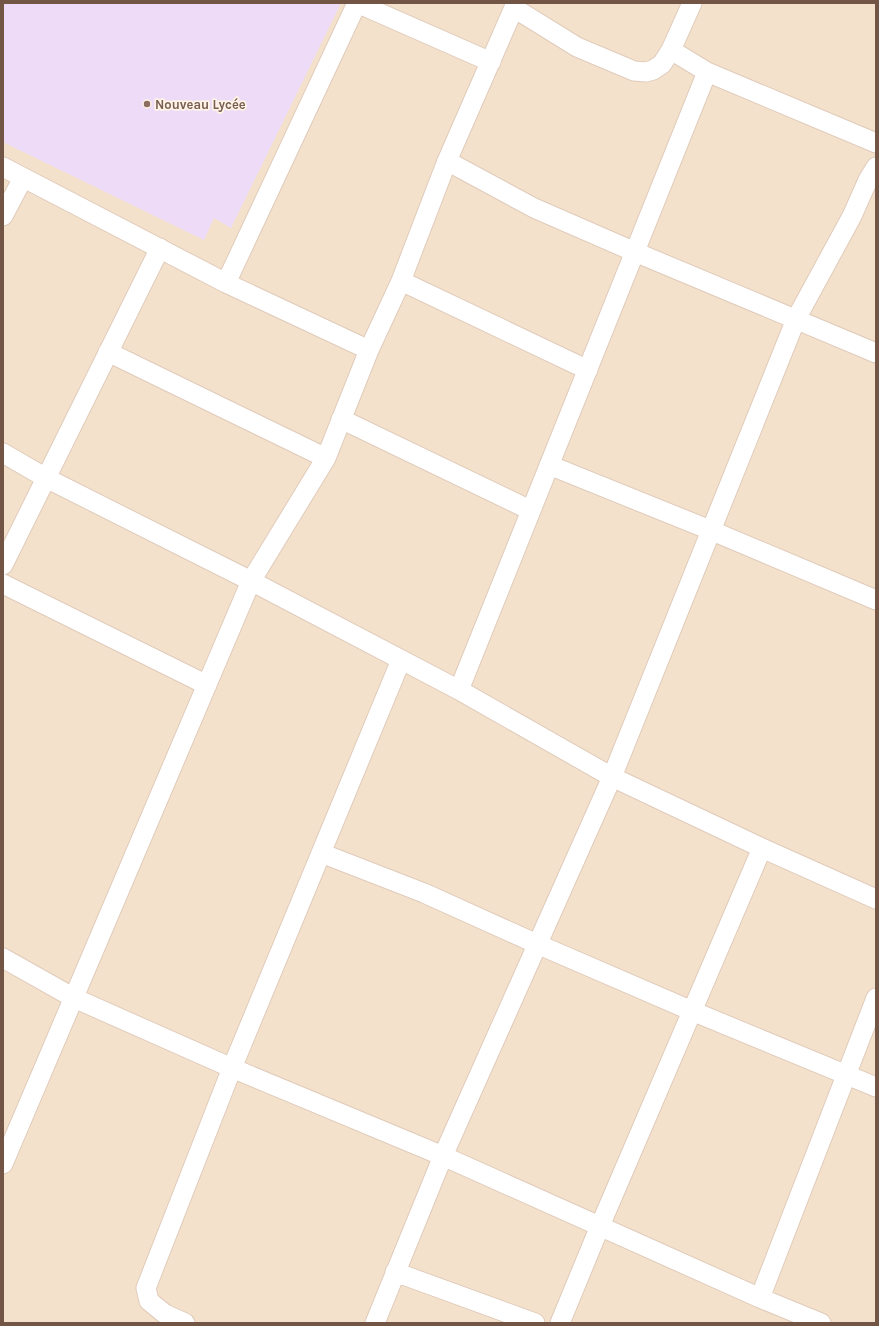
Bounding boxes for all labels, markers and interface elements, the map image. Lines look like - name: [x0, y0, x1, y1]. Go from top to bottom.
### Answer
- place label: Nouveau Lycée: [155, 97, 246, 112]
- marker: Nouveau Lycée: [142, 99, 152, 109]

